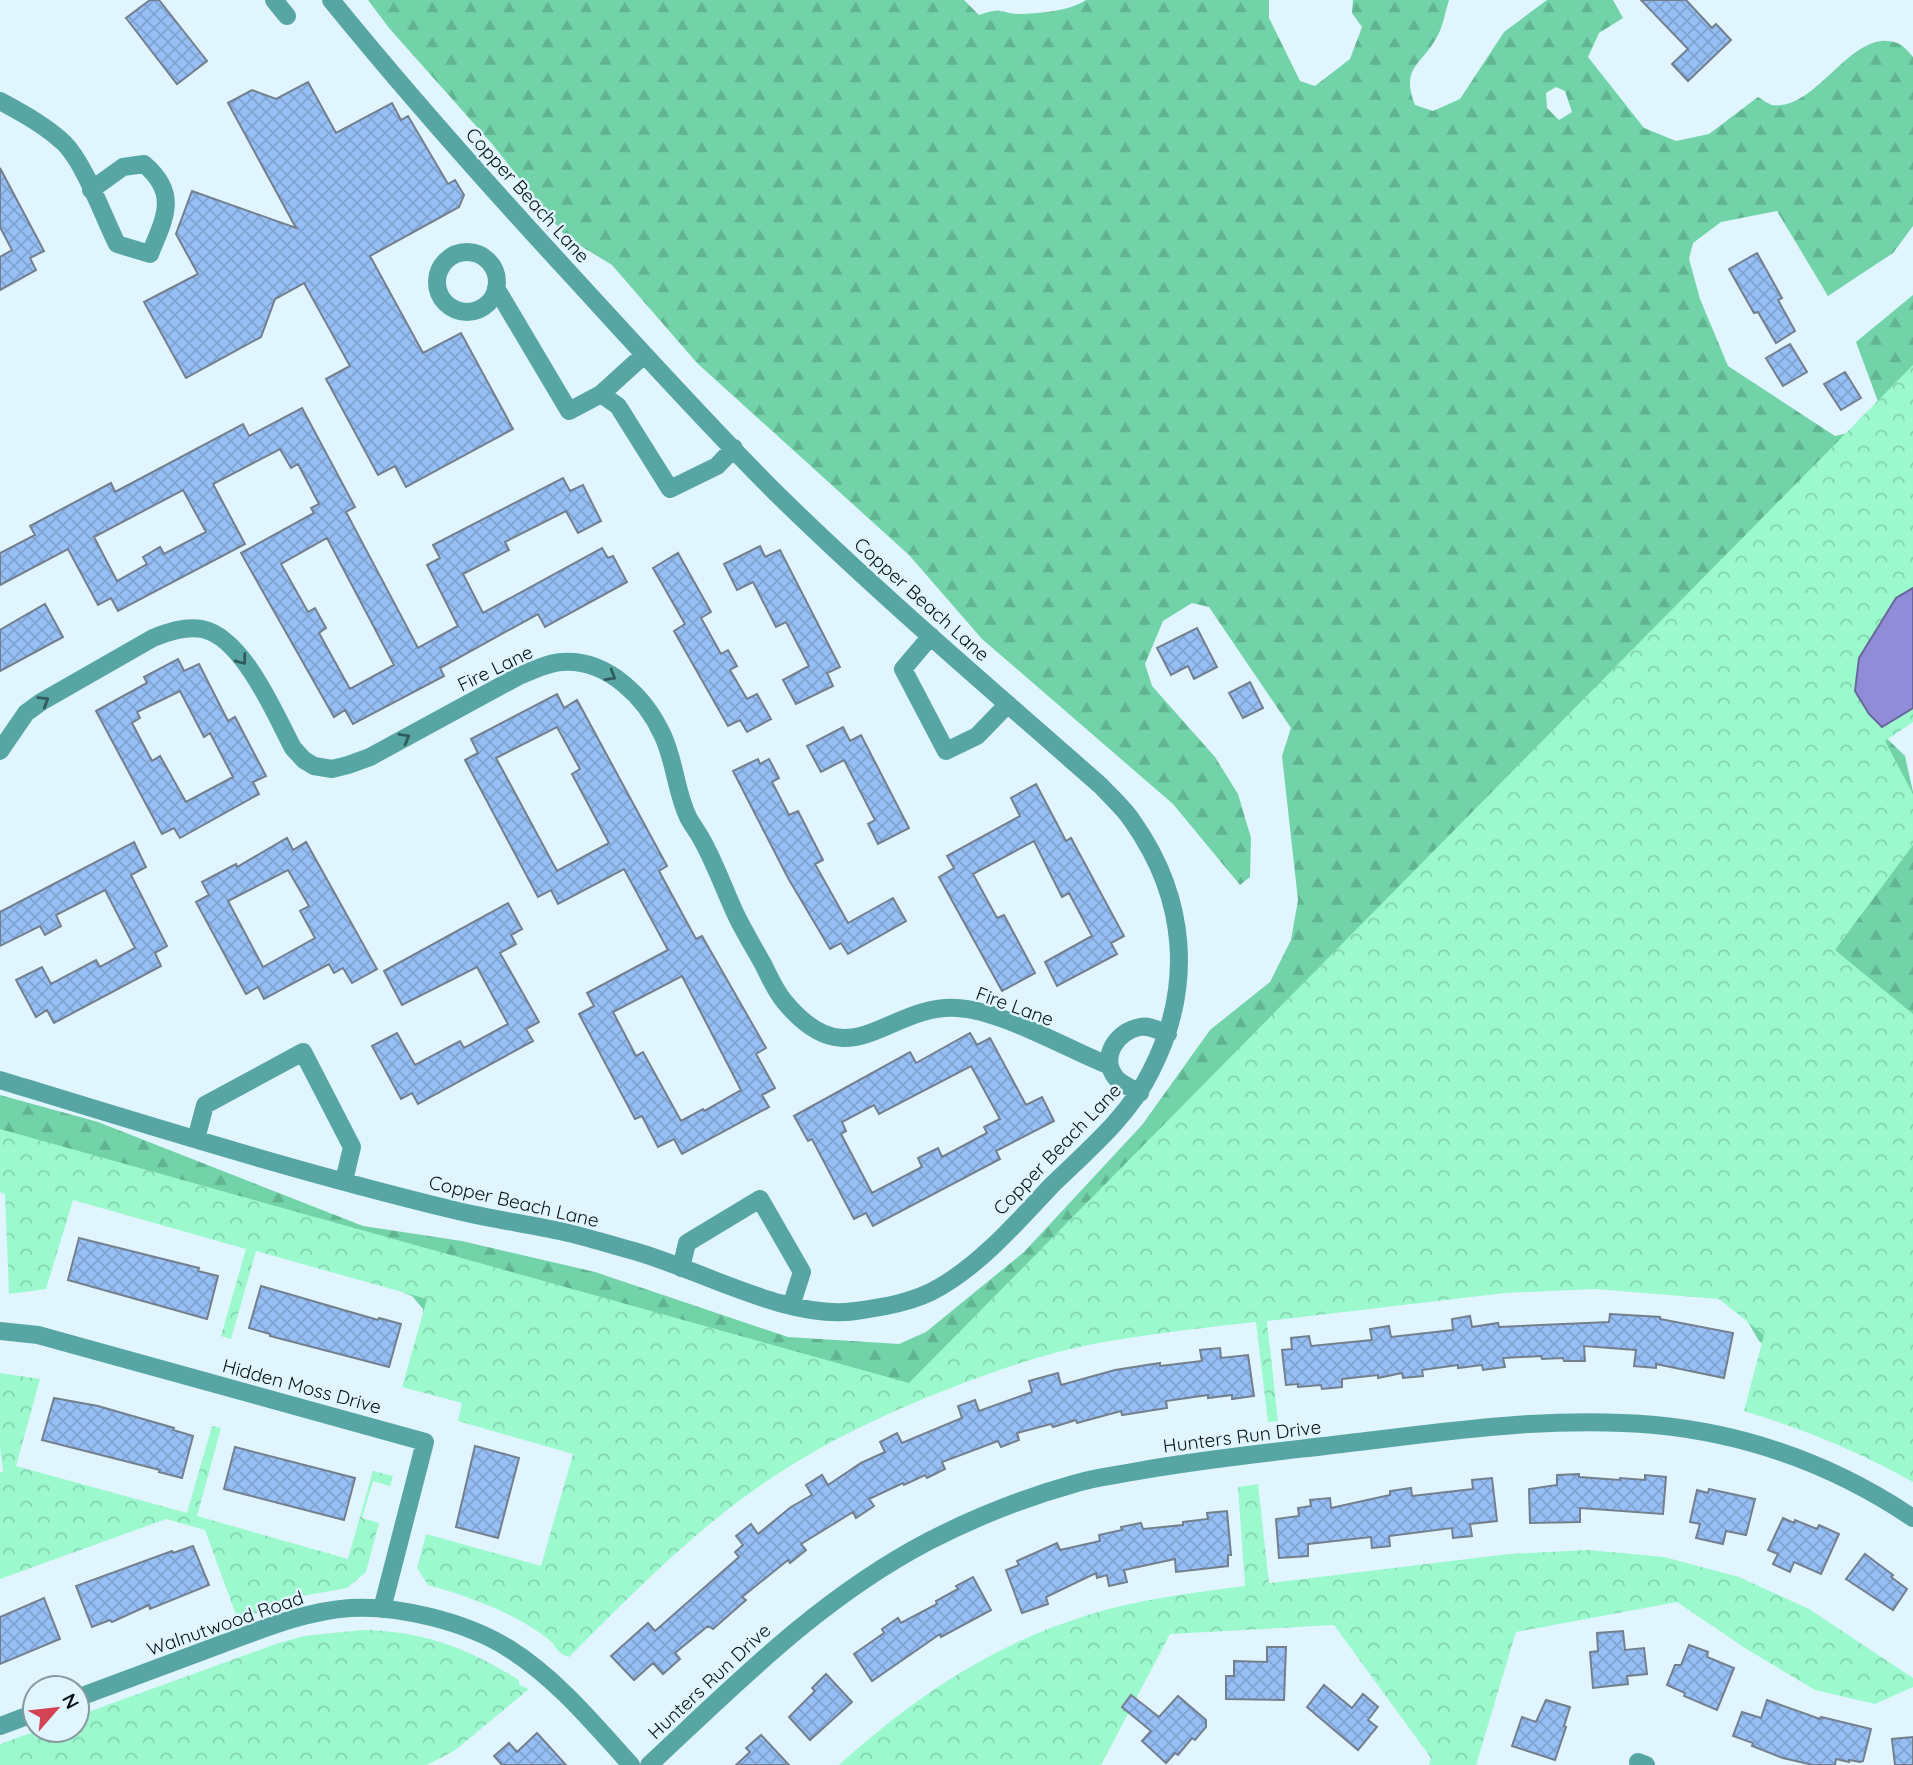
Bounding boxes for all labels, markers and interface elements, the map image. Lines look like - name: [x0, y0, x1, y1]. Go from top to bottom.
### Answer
- street label: Copper Beach Lane: [461, 122, 595, 268]
- street label: Copper Beach Lane: [849, 532, 995, 666]
- street label: Fire Lane: [453, 639, 537, 697]
- one-way arrow: [234, 652, 246, 664]
- one-way arrow: [604, 668, 617, 681]
- one-way arrow: [36, 696, 49, 709]
- one-way arrow: [397, 733, 410, 746]
- street label: Fire Lane: [973, 981, 1057, 1031]
- street label: Copper Beach Lane: [988, 1078, 1126, 1220]
- street label: Copper Beach Lane: [427, 1170, 601, 1232]
- street label: Hidden Moss Drive: [220, 1353, 384, 1419]
- street label: Hunters Run Drive: [1162, 1414, 1322, 1458]
- street label: Walnutwood Road: [143, 1585, 307, 1661]
- street label: Hunters Run Drive: [643, 1618, 775, 1744]
- north arrow: [21, 1674, 91, 1744]
- text: N: [57, 1689, 85, 1713]

